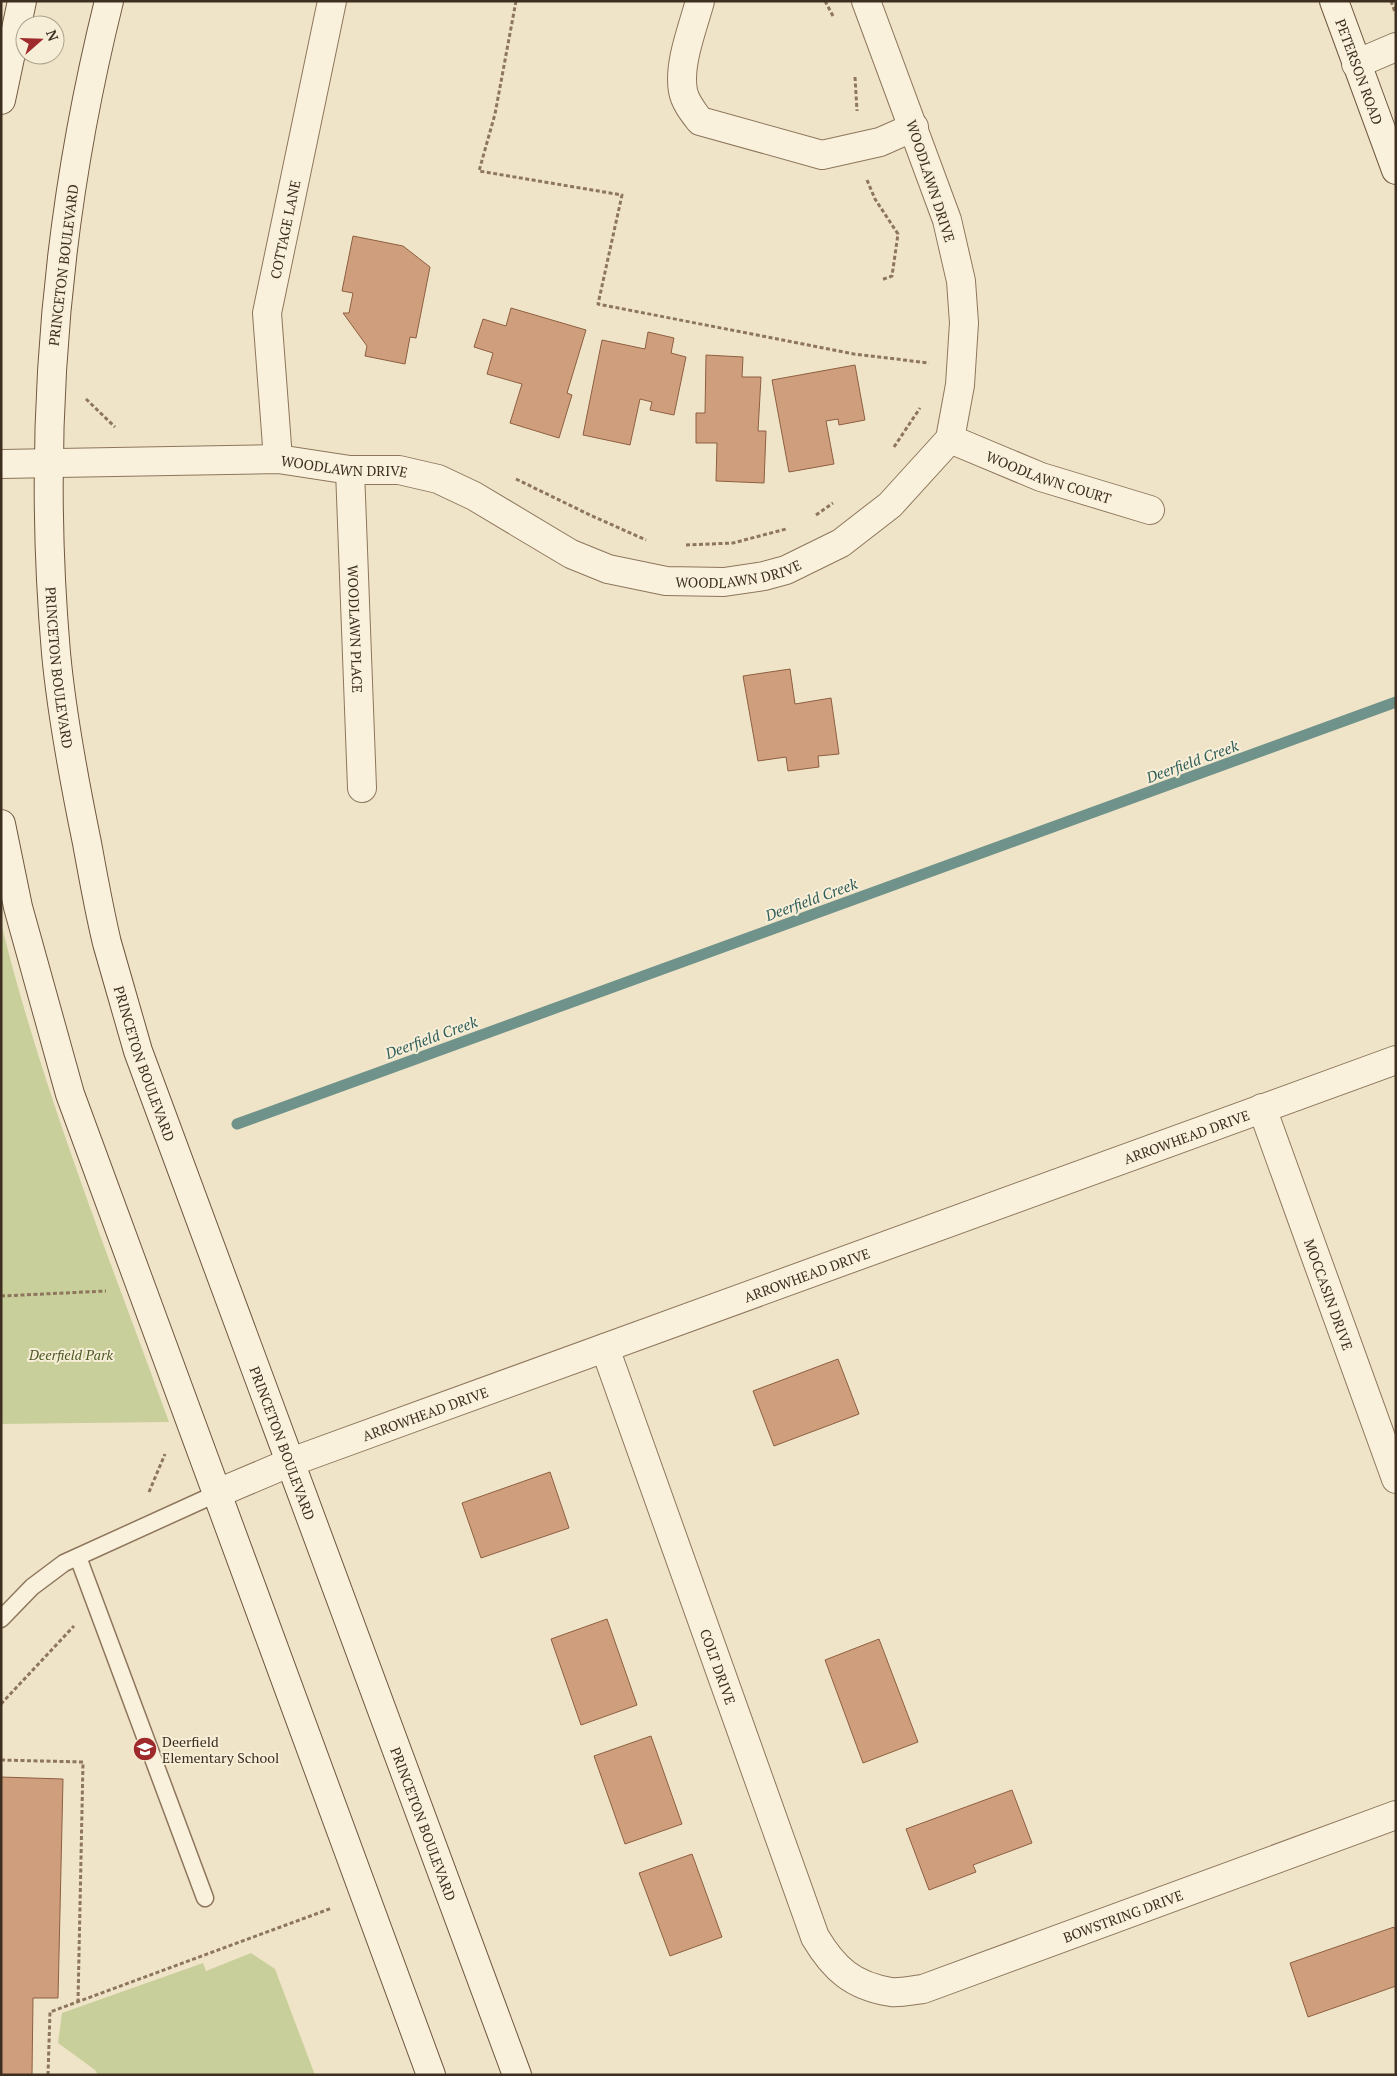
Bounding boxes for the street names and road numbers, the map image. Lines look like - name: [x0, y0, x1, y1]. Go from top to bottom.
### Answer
- street label: PETERSON ROAD: [1332, 16, 1388, 127]
- street label: WOODLAWN DRIVE: [902, 117, 960, 245]
- street label: COTTAGE LANE: [265, 178, 304, 280]
- street label: PRINCETON BOULEVARD: [44, 183, 82, 347]
- street label: WOODLAWN COURT: [984, 446, 1114, 507]
- street label: WOODLAWN DRIVE: [280, 450, 410, 481]
- street label: WOODLAWN DRIVE: [675, 555, 804, 592]
- street label: WOODLAWN PLACE: [344, 565, 368, 693]
- street label: PRINCETON BOULEVARD: [42, 586, 78, 750]
- street label: PRINCETON BOULEVARD: [110, 983, 180, 1144]
- street label: ARROWHEAD DRIVE: [1121, 1105, 1252, 1168]
- street label: MOCCASIN DRIVE: [1300, 1236, 1358, 1353]
- street label: ARROWHEAD DRIVE: [741, 1243, 872, 1306]
- street label: PRINCETON BOULEVARD: [246, 1363, 320, 1523]
- street label: ARROWHEAD DRIVE: [359, 1382, 491, 1445]
- street label: COLT DRIVE: [696, 1626, 741, 1707]
- street label: PRINCETON BOULEVARD: [387, 1744, 461, 1903]
- street label: BOWSTRING DRIVE: [1060, 1885, 1185, 1946]

